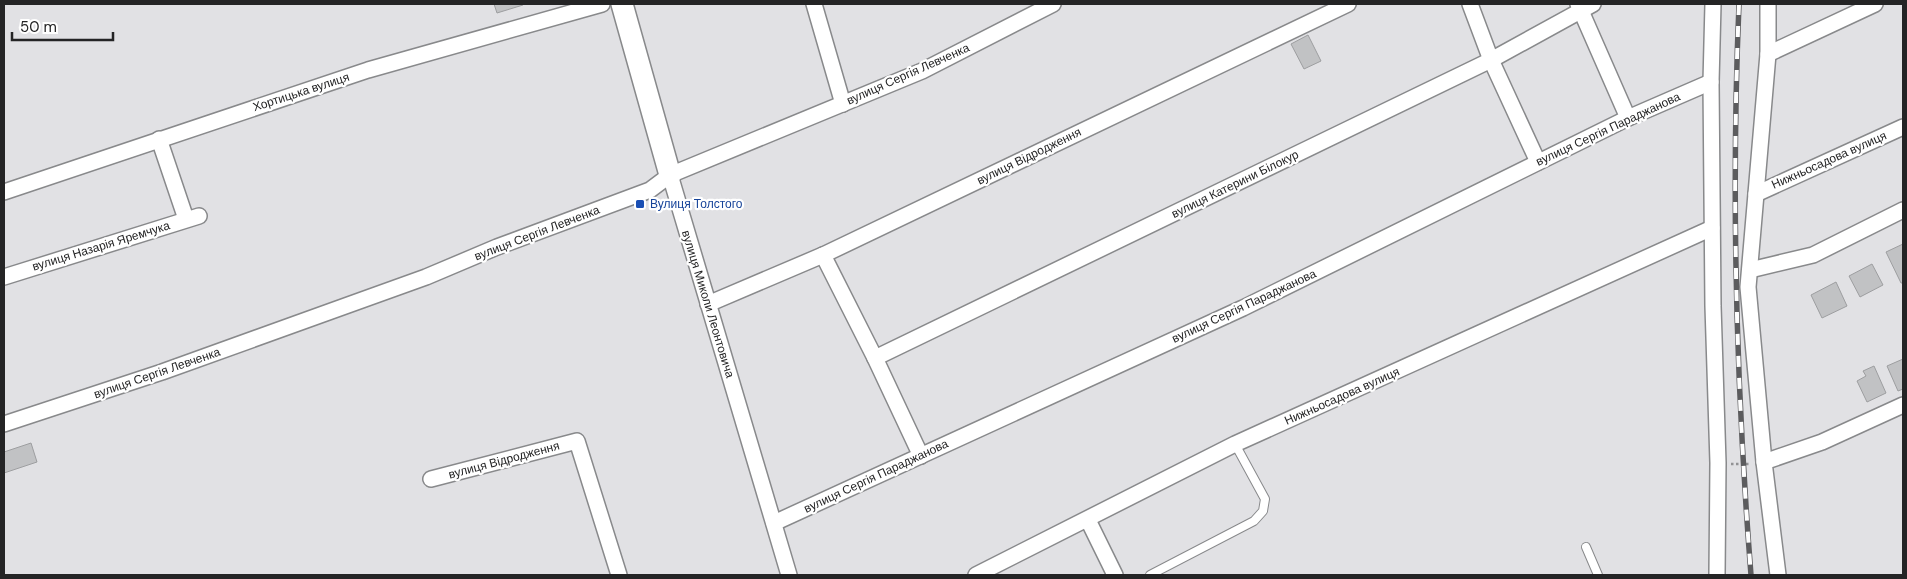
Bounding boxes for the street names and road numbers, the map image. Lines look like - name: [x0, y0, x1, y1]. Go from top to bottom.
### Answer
- street label: вулиця Сергія Левченка: [844, 40, 972, 108]
- street label: Хортицька вулиця: [251, 69, 351, 115]
- street label: вулиця Сергія Параджанова: [1533, 88, 1683, 170]
- street label: вулиця Відродження: [974, 124, 1084, 188]
- street label: Нижньосадова вулиця: [1769, 127, 1889, 193]
- street label: вулиця Катерини Білокур: [1169, 146, 1302, 222]
- street label: вулиця Сергія Левченка: [472, 202, 602, 264]
- street label: вулиця Назарія Яремчука: [30, 217, 172, 275]
- street label: вулиця Миколи Леонтовича: [678, 228, 738, 380]
- street label: вулиця Сергія Параджанова: [1169, 265, 1319, 347]
- street label: вулиця Сергія Левченка: [92, 344, 223, 402]
- street label: Нижньосадова вулиця: [1282, 363, 1402, 429]
- street label: вулиця Сергія Параджанова: [801, 435, 951, 517]
- street label: вулиця Відродження: [447, 437, 561, 483]

